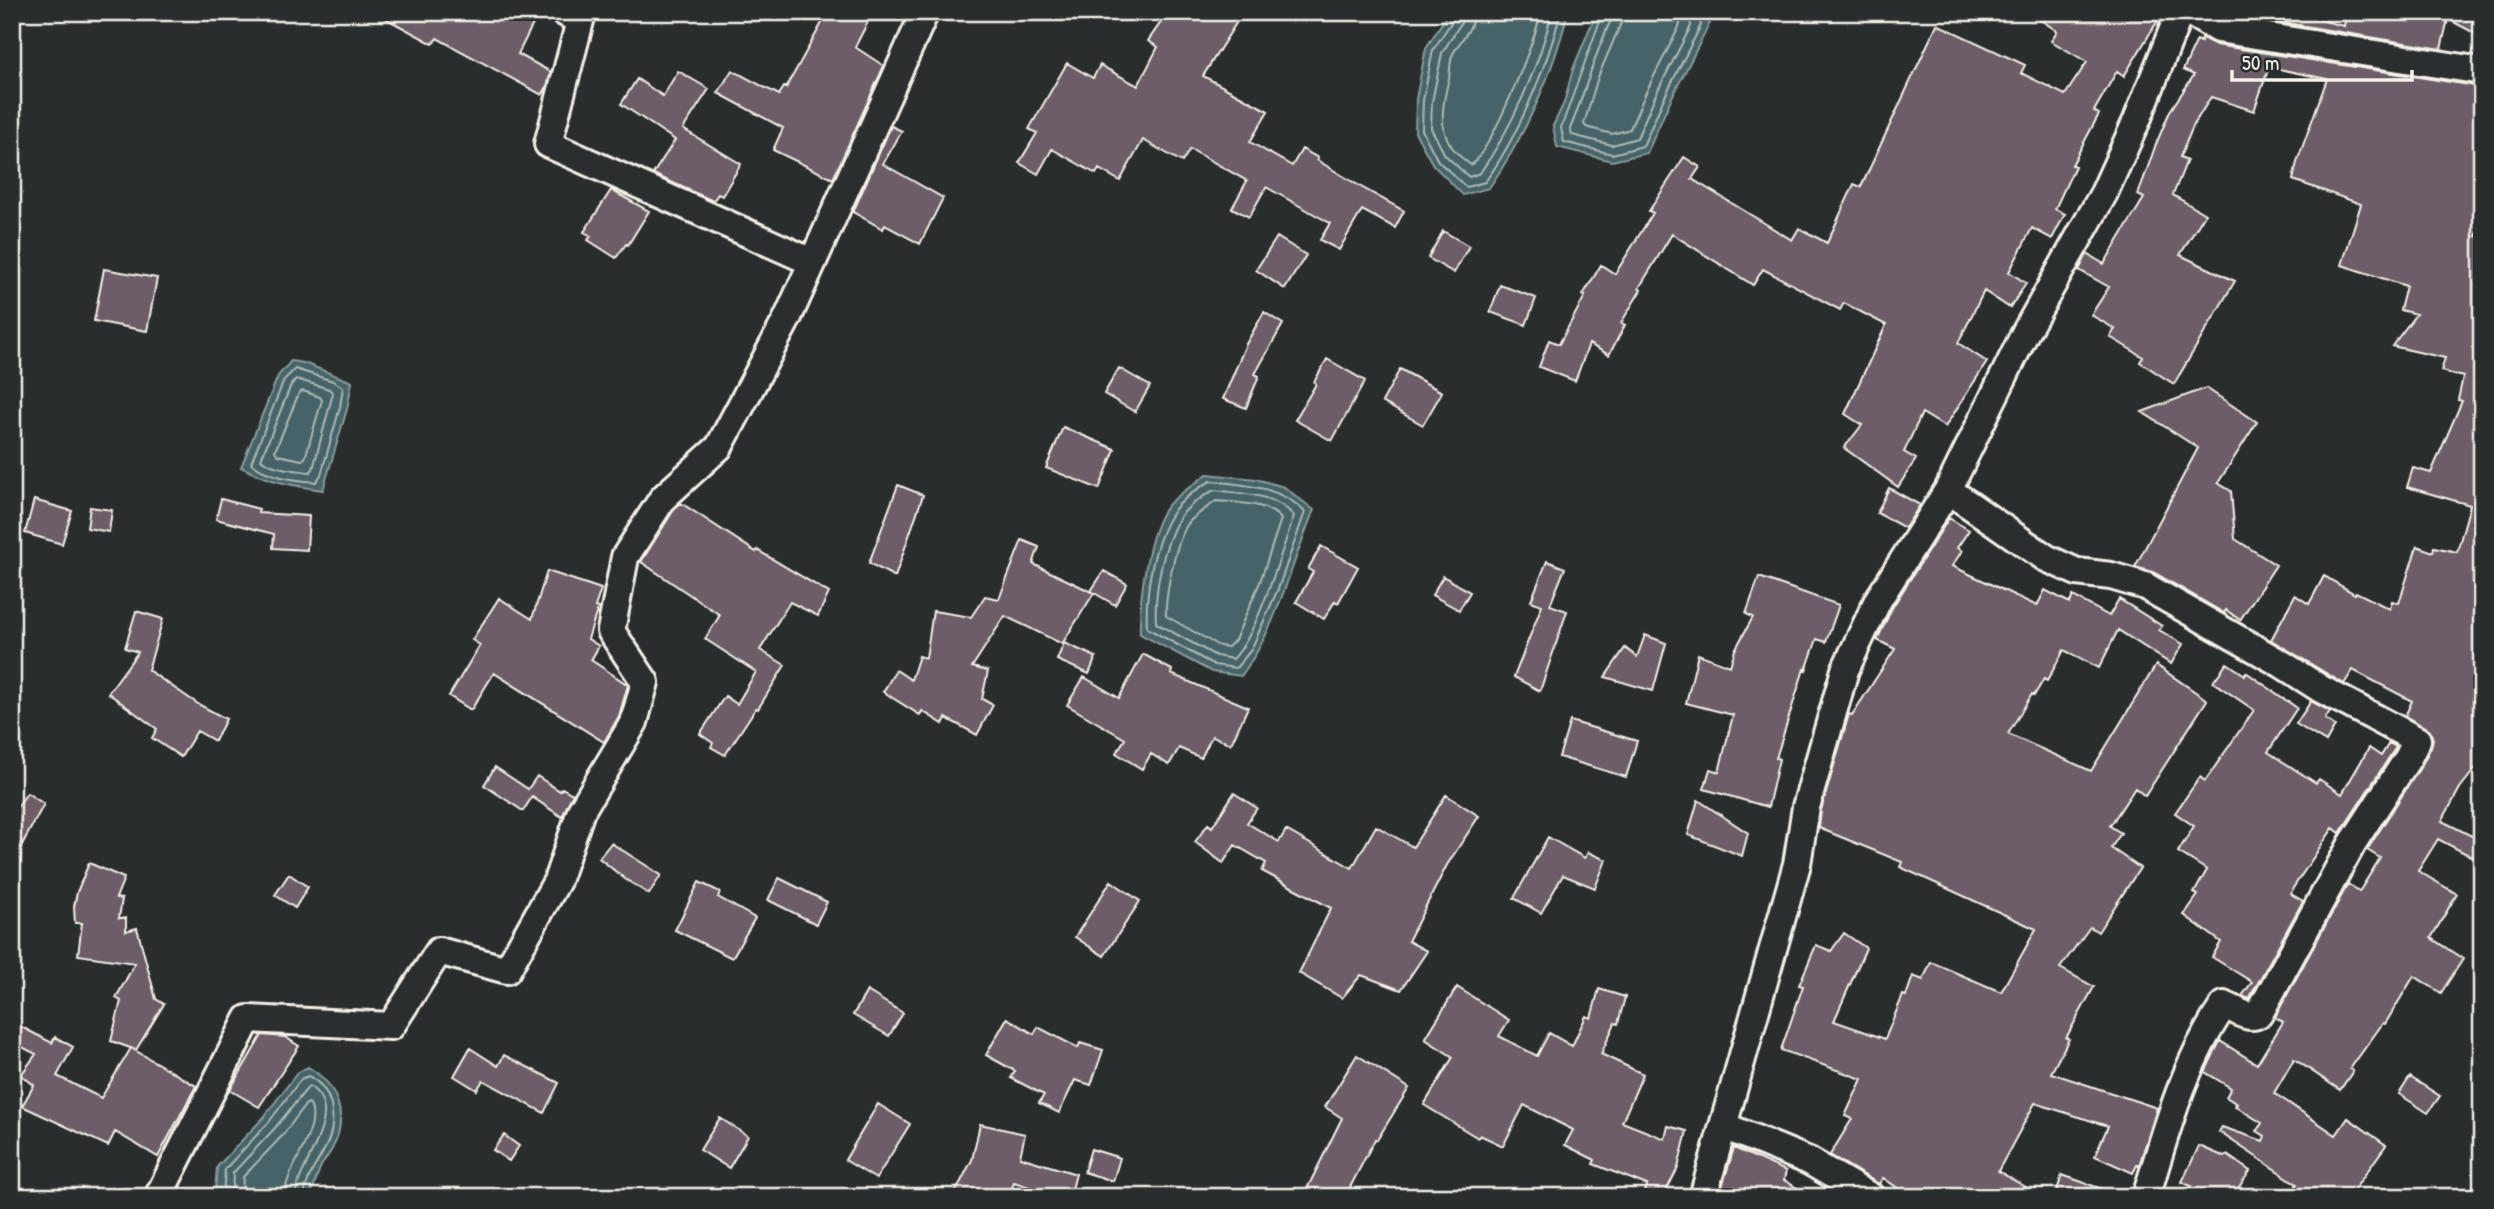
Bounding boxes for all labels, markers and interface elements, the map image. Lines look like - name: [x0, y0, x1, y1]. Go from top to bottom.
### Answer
- scale bar: [2232, 38, 2412, 82]
- text: 50 m: [2242, 48, 2279, 77]

